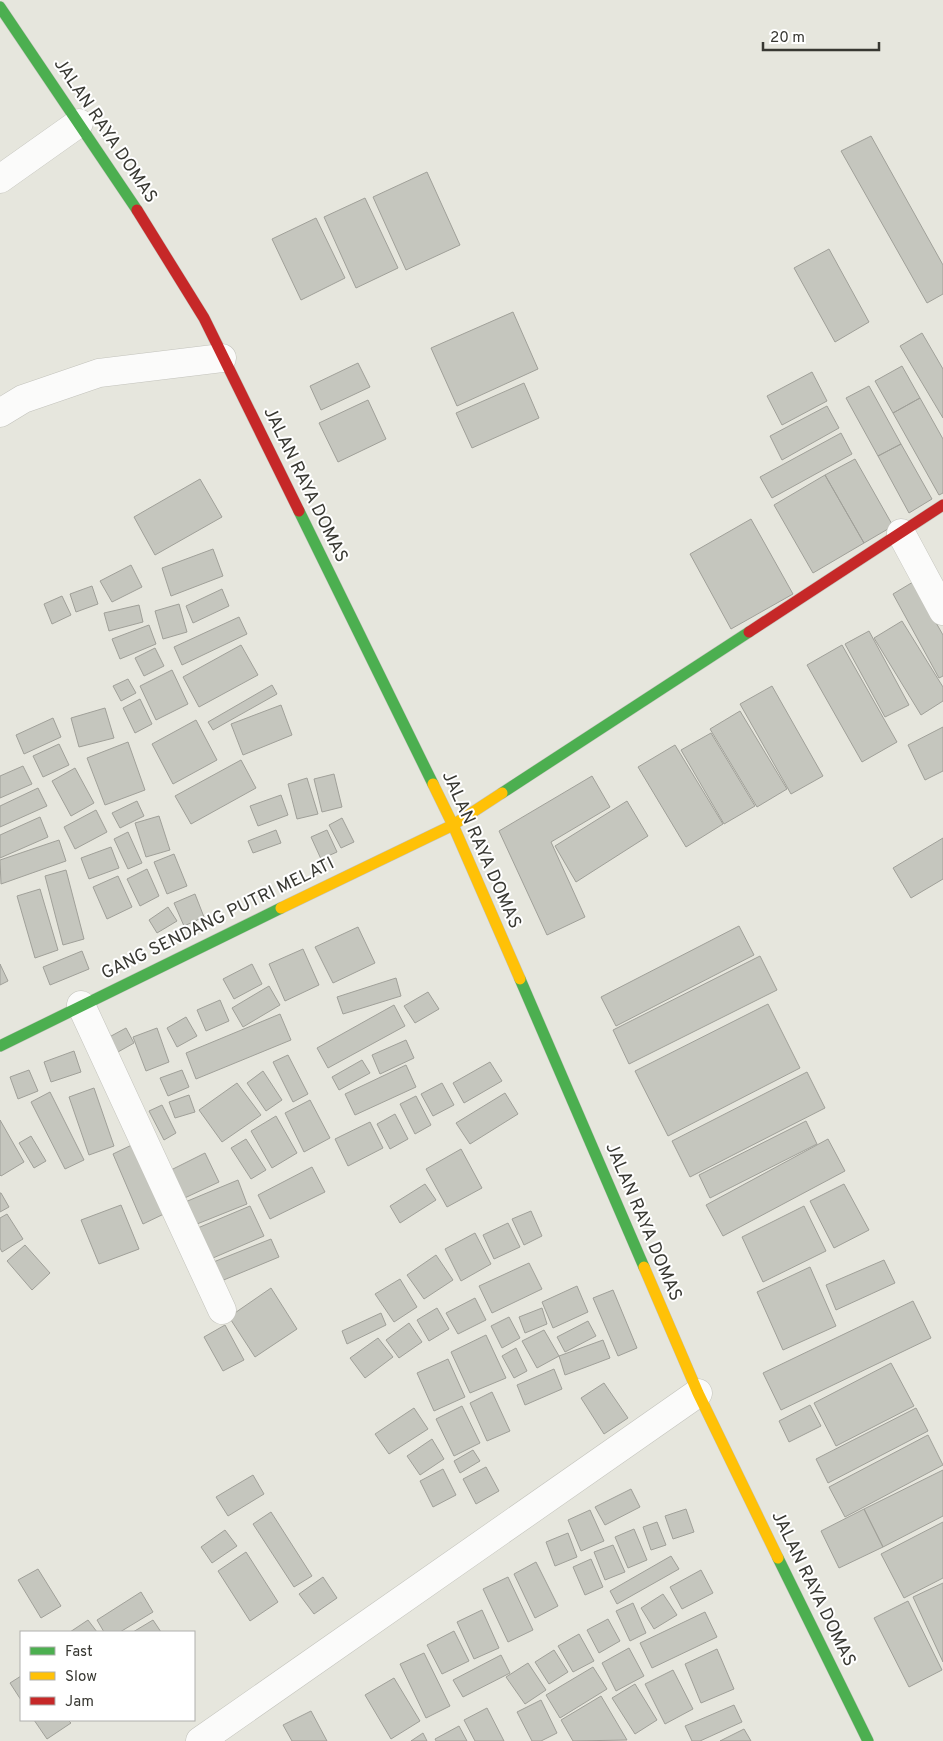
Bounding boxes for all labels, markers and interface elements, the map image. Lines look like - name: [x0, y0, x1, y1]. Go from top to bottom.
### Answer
- scale bar: [763, 20, 879, 52]
- text: 20 m: [770, 29, 805, 48]
- street label: JALAN RAYA DOMAS: [48, 54, 162, 208]
- street label: JALAN RAYA DOMAS: [257, 404, 353, 566]
- street label: JALAN RAYA DOMAS: [436, 768, 526, 932]
- street label: GANG SENDANG PUTRI MELATI: [98, 852, 338, 986]
- street label: JALAN RAYA DOMAS: [599, 1139, 687, 1305]
- street label: JALAN RAYA DOMAS: [765, 1508, 861, 1670]
- legend: [20, 1631, 195, 1721]
- text: Fast: [65, 1643, 93, 1662]
- text: Slow: [65, 1668, 97, 1687]
- text: Jam: [65, 1693, 94, 1712]

